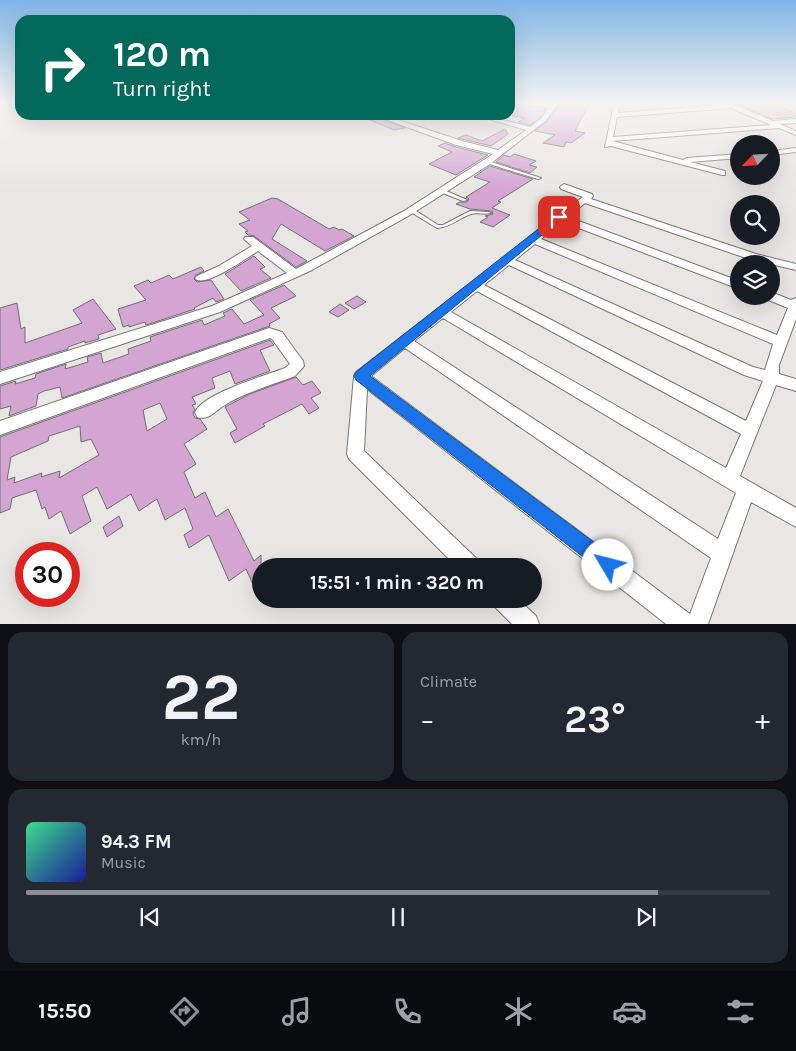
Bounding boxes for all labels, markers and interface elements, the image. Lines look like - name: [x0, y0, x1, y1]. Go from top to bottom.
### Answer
- text: 120 m: [113, 34, 211, 75]
- icon: right: [30, 35, 95, 100]
- text: Turn right: [113, 76, 211, 102]
- north arrow: [730, 135, 780, 185]
- map controls: [730, 135, 780, 305]
- button: search: [730, 195, 780, 245]
- pin: [538, 196, 580, 238]
- icon: arrive: [545, 203, 573, 231]
- button: layers: [730, 255, 780, 305]
- position arrow: [581, 538, 633, 590]
- speed limit sign: 30: [15, 542, 80, 607]
- text: 15:51 · 1 min · 320 m: [310, 572, 484, 594]
- text: 22: [162, 659, 240, 735]
- text: Climate: [420, 672, 477, 691]
- text: 23°: [564, 697, 626, 742]
- text: −: [420, 703, 435, 736]
- text: +: [755, 703, 770, 736]
- text: km/h: [181, 730, 221, 749]
- text: 94.3 FM: [101, 831, 172, 853]
- text: Music: [101, 853, 146, 872]
- icon: previous: [136, 903, 164, 931]
- icon: pause: [384, 903, 412, 931]
- icon: next: [632, 903, 660, 931]
- icon: directions: [167, 994, 202, 1029]
- icon: music: [279, 994, 314, 1029]
- icon: phone: [390, 994, 425, 1029]
- icon: climate: [501, 994, 536, 1029]
- icon: car: [612, 994, 647, 1029]
- icon: filters: [723, 994, 758, 1029]
- text: 15:50: [38, 998, 91, 1024]

